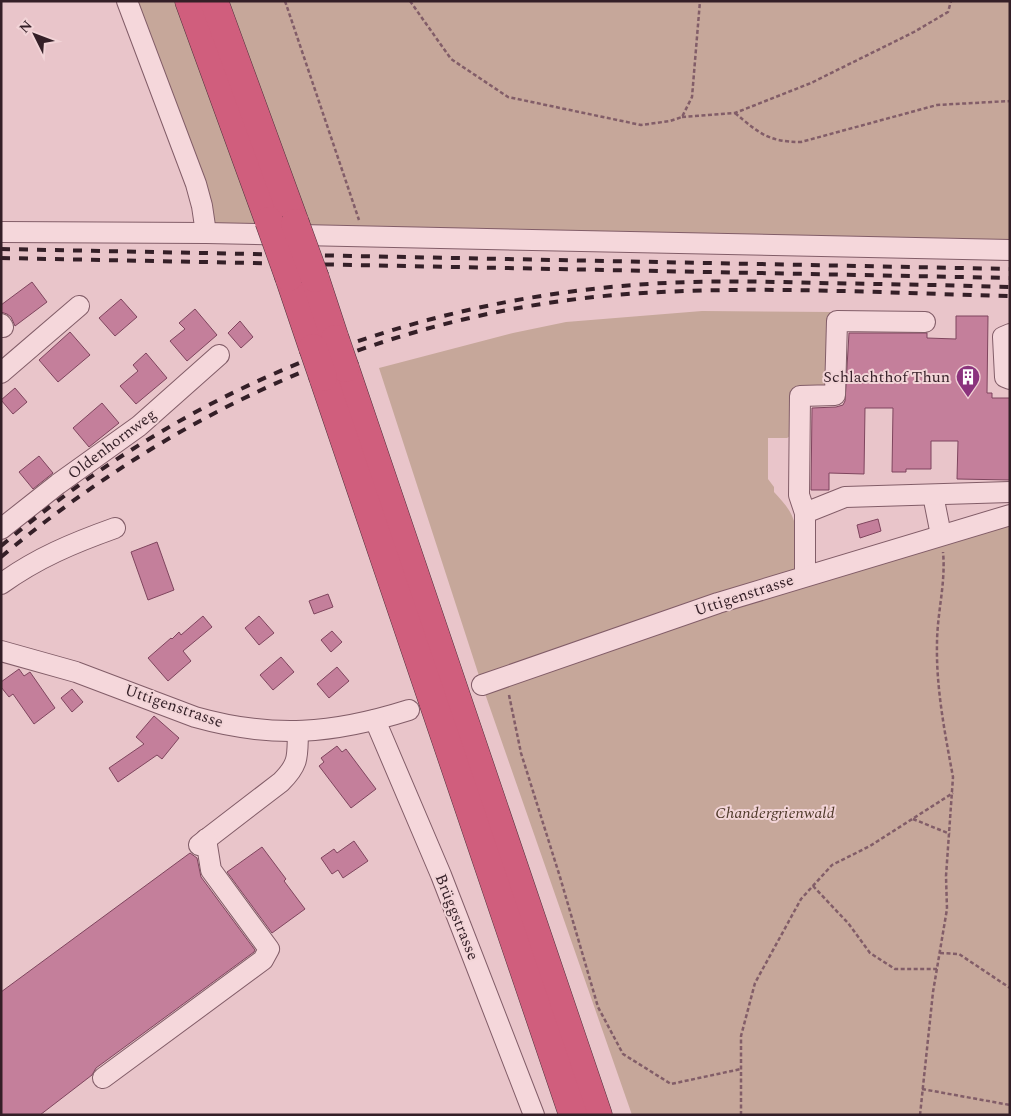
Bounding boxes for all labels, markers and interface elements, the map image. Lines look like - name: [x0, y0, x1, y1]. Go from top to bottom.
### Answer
- north arrow: [10, 10, 60, 60]
- text: N: [14, 15, 37, 38]
- building icon: Schlachthof Thun: [955, 364, 981, 398]
- place label: Schlachthof Thun: [823, 365, 950, 389]
- street label: Oldenhornweg: [63, 403, 161, 485]
- street label: Uttigenstrasse: [691, 568, 797, 622]
- street label: Uttigenstrasse: [121, 678, 227, 734]
- park label: Chandergrienwald: [715, 801, 835, 825]
- street label: Brüggstrasse: [429, 870, 485, 964]

